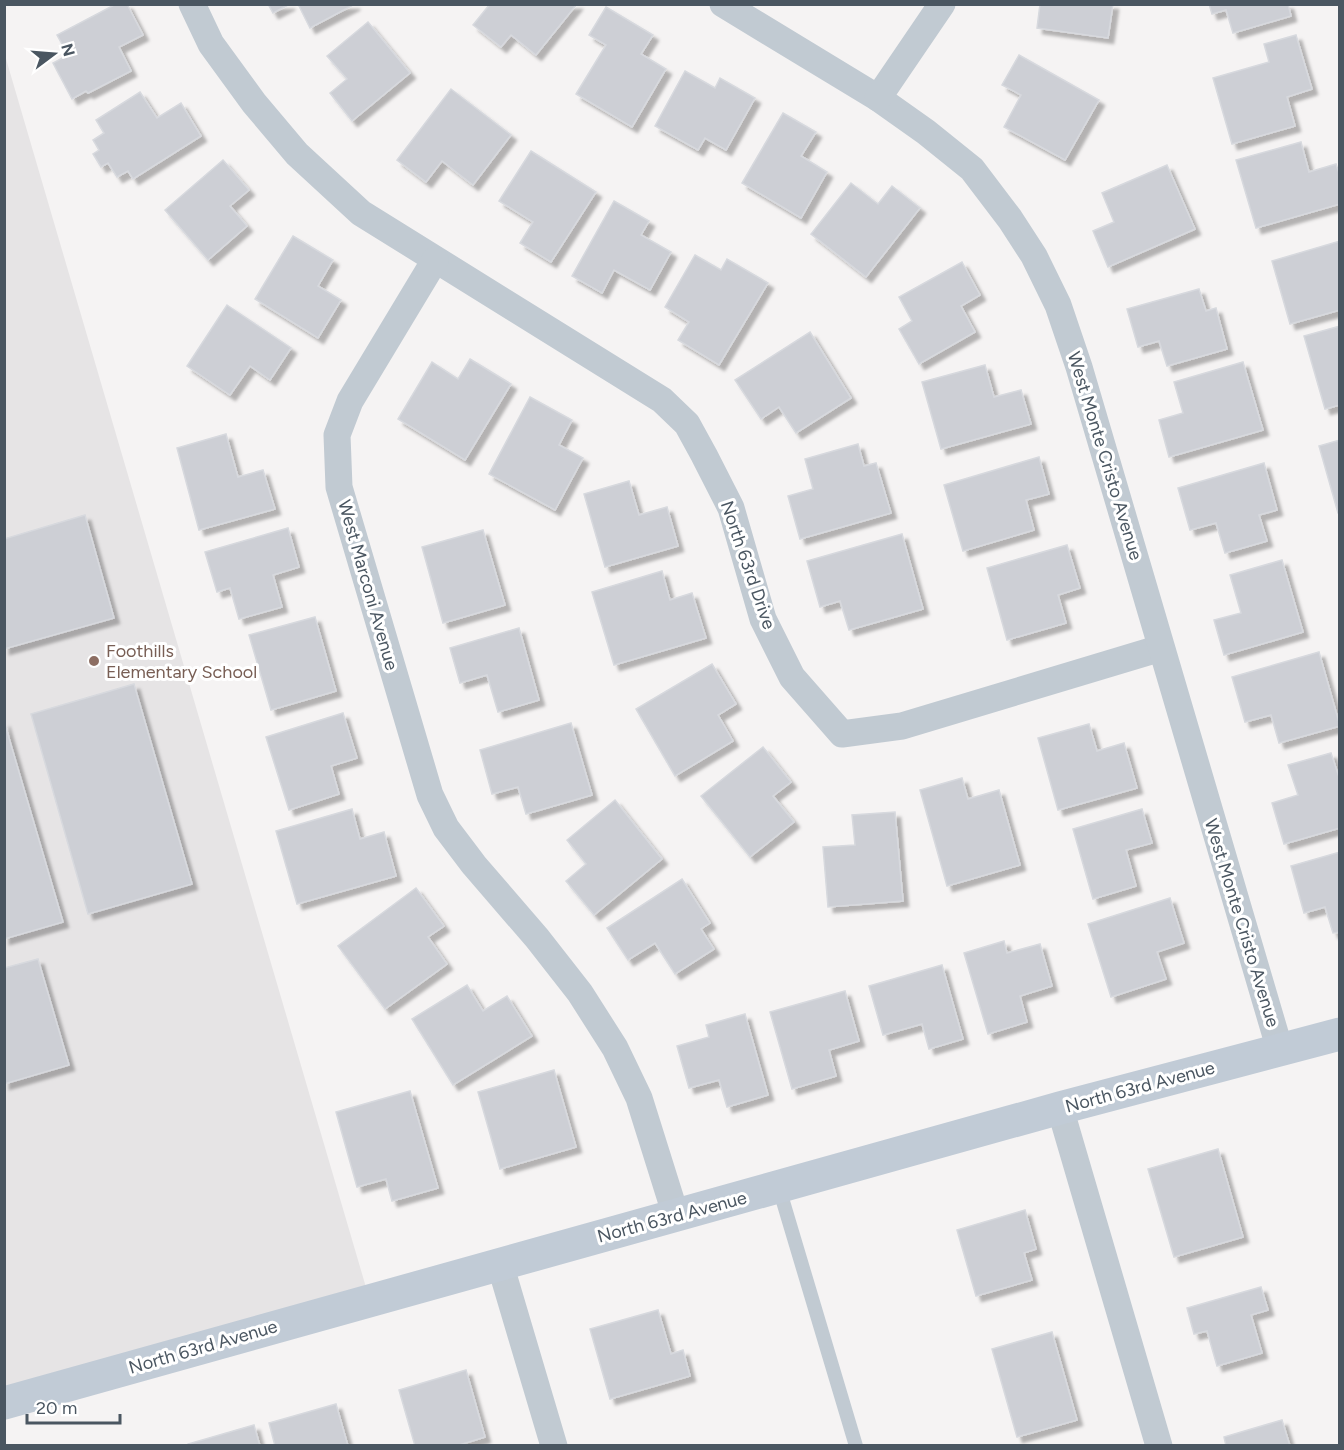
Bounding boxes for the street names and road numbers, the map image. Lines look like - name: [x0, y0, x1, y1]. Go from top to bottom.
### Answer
- street label: West Monte Cristo Avenue: [1063, 349, 1147, 563]
- street label: West Marconi Avenue: [333, 497, 403, 673]
- street label: North 63rd Drive: [716, 498, 780, 632]
- street label: West Monte Cristo Avenue: [1200, 816, 1284, 1030]
- street label: North 63rd Avenue: [1063, 1056, 1217, 1118]
- street label: North 63rd Avenue: [595, 1186, 749, 1248]
- street label: North 63rd Avenue: [126, 1315, 280, 1379]

